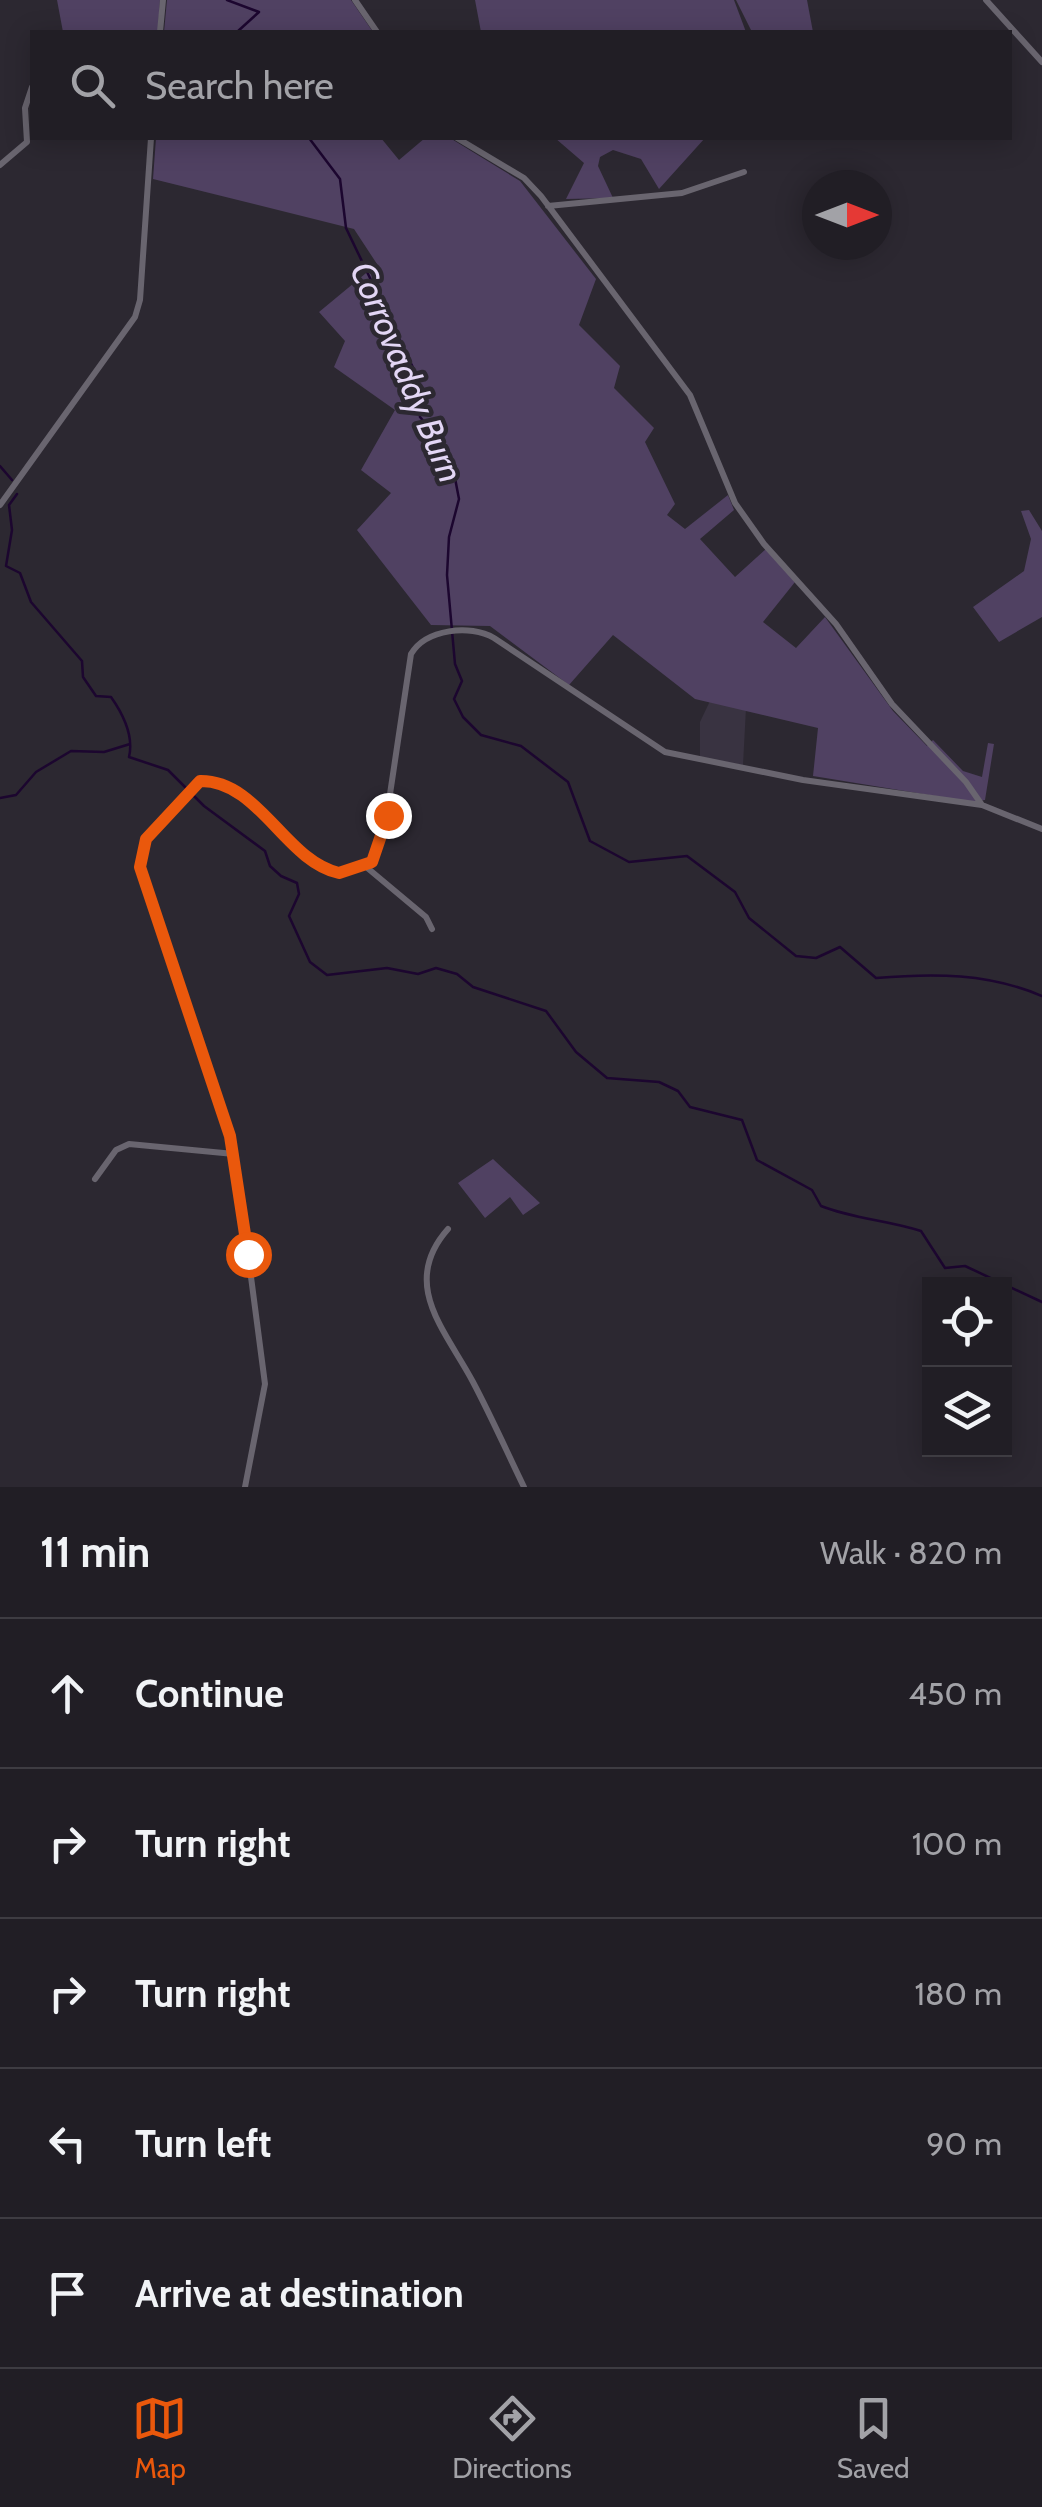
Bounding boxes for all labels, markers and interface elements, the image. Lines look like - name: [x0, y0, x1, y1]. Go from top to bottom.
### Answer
- search box: [30, 30, 1012, 140]
- icon: search: [65, 58, 120, 113]
- text: Search here: [145, 62, 334, 109]
- north arrow: [802, 170, 892, 260]
- water label: Corrovaddy Burn: [341, 255, 473, 489]
- route end: [366, 793, 412, 839]
- route start: [226, 1232, 272, 1278]
- map controls: [922, 1277, 1012, 1457]
- button: locate: [922, 1277, 1012, 1367]
- button: layers: [922, 1367, 1012, 1457]
- text: 11 min: [40, 1526, 150, 1578]
- text: Walk · 820 m: [820, 1533, 1002, 1572]
- icon: ahead: [40, 1666, 95, 1721]
- text: Continue: [135, 1670, 284, 1717]
- text: 450 m: [909, 1674, 1002, 1713]
- icon: right: [40, 1816, 95, 1871]
- text: Turn right: [135, 1820, 291, 1867]
- text: 100 m: [912, 1824, 1002, 1863]
- icon: right: [40, 1966, 95, 2021]
- text: Turn right: [135, 1970, 291, 2017]
- text: 180 m: [915, 1974, 1002, 2013]
- icon: left: [40, 2116, 95, 2171]
- text: Turn left: [135, 2120, 271, 2167]
- text: 90 m: [926, 2124, 1002, 2163]
- icon: arrive: [40, 2266, 95, 2321]
- text: Arrive at destination: [135, 2270, 464, 2317]
- tab: Map: [132, 2391, 187, 2485]
- tab: Directions: [452, 2391, 572, 2485]
- tab: Saved: [837, 2391, 910, 2485]

